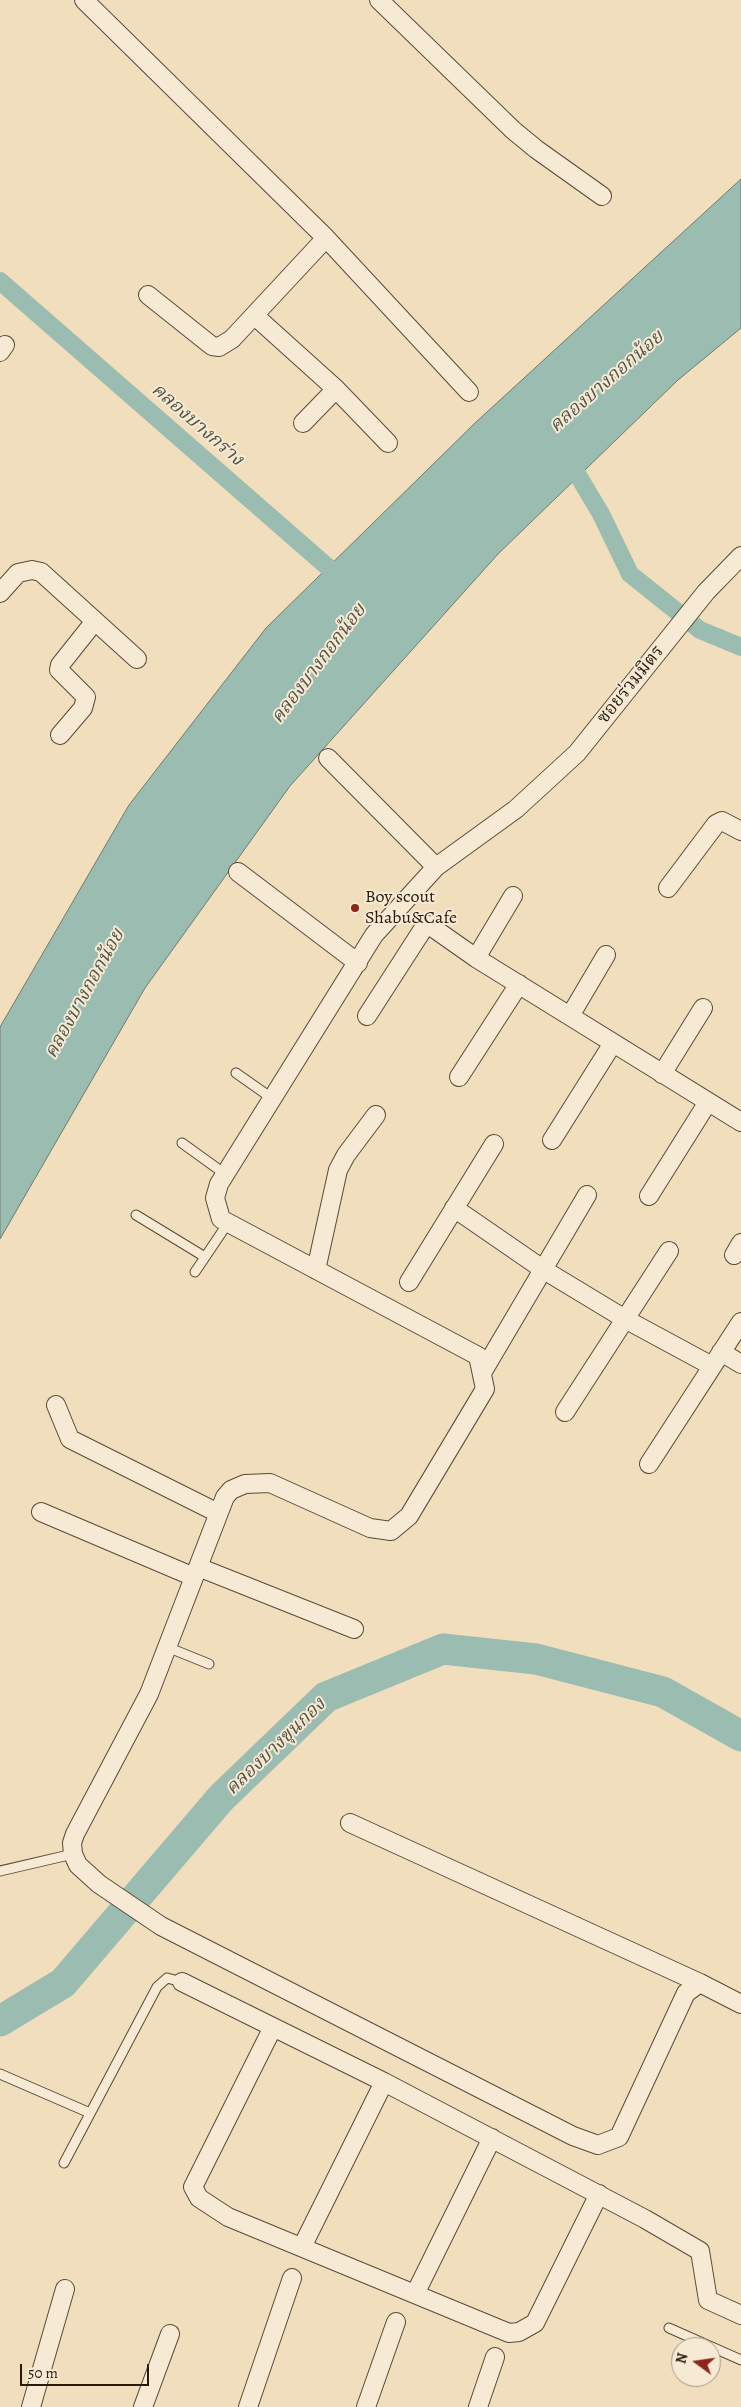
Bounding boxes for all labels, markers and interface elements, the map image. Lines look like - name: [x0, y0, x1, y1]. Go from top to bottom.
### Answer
- water label: คลองบางกอกน้อย: [545, 326, 669, 438]
- water label: คลองบางกร่าง: [146, 379, 248, 471]
- water label: คลองบางกอกน้อย: [267, 600, 371, 728]
- street label: ซอยร่วมมิตร: [593, 642, 669, 728]
- place label: Boy scout Shabu&Cafe: [365, 887, 457, 930]
- marker: Boy scout Shabu&Cafe: [349, 902, 361, 914]
- water label: คลองบางกอกน้อย: [40, 926, 130, 1062]
- water label: คลองบางขุนกอง: [221, 1694, 331, 1800]
- north arrow: [671, 2337, 721, 2387]
- text: N: [671, 2351, 692, 2366]
- scale bar: [22, 2354, 151, 2386]
- text: 50 m: [28, 2363, 58, 2383]

